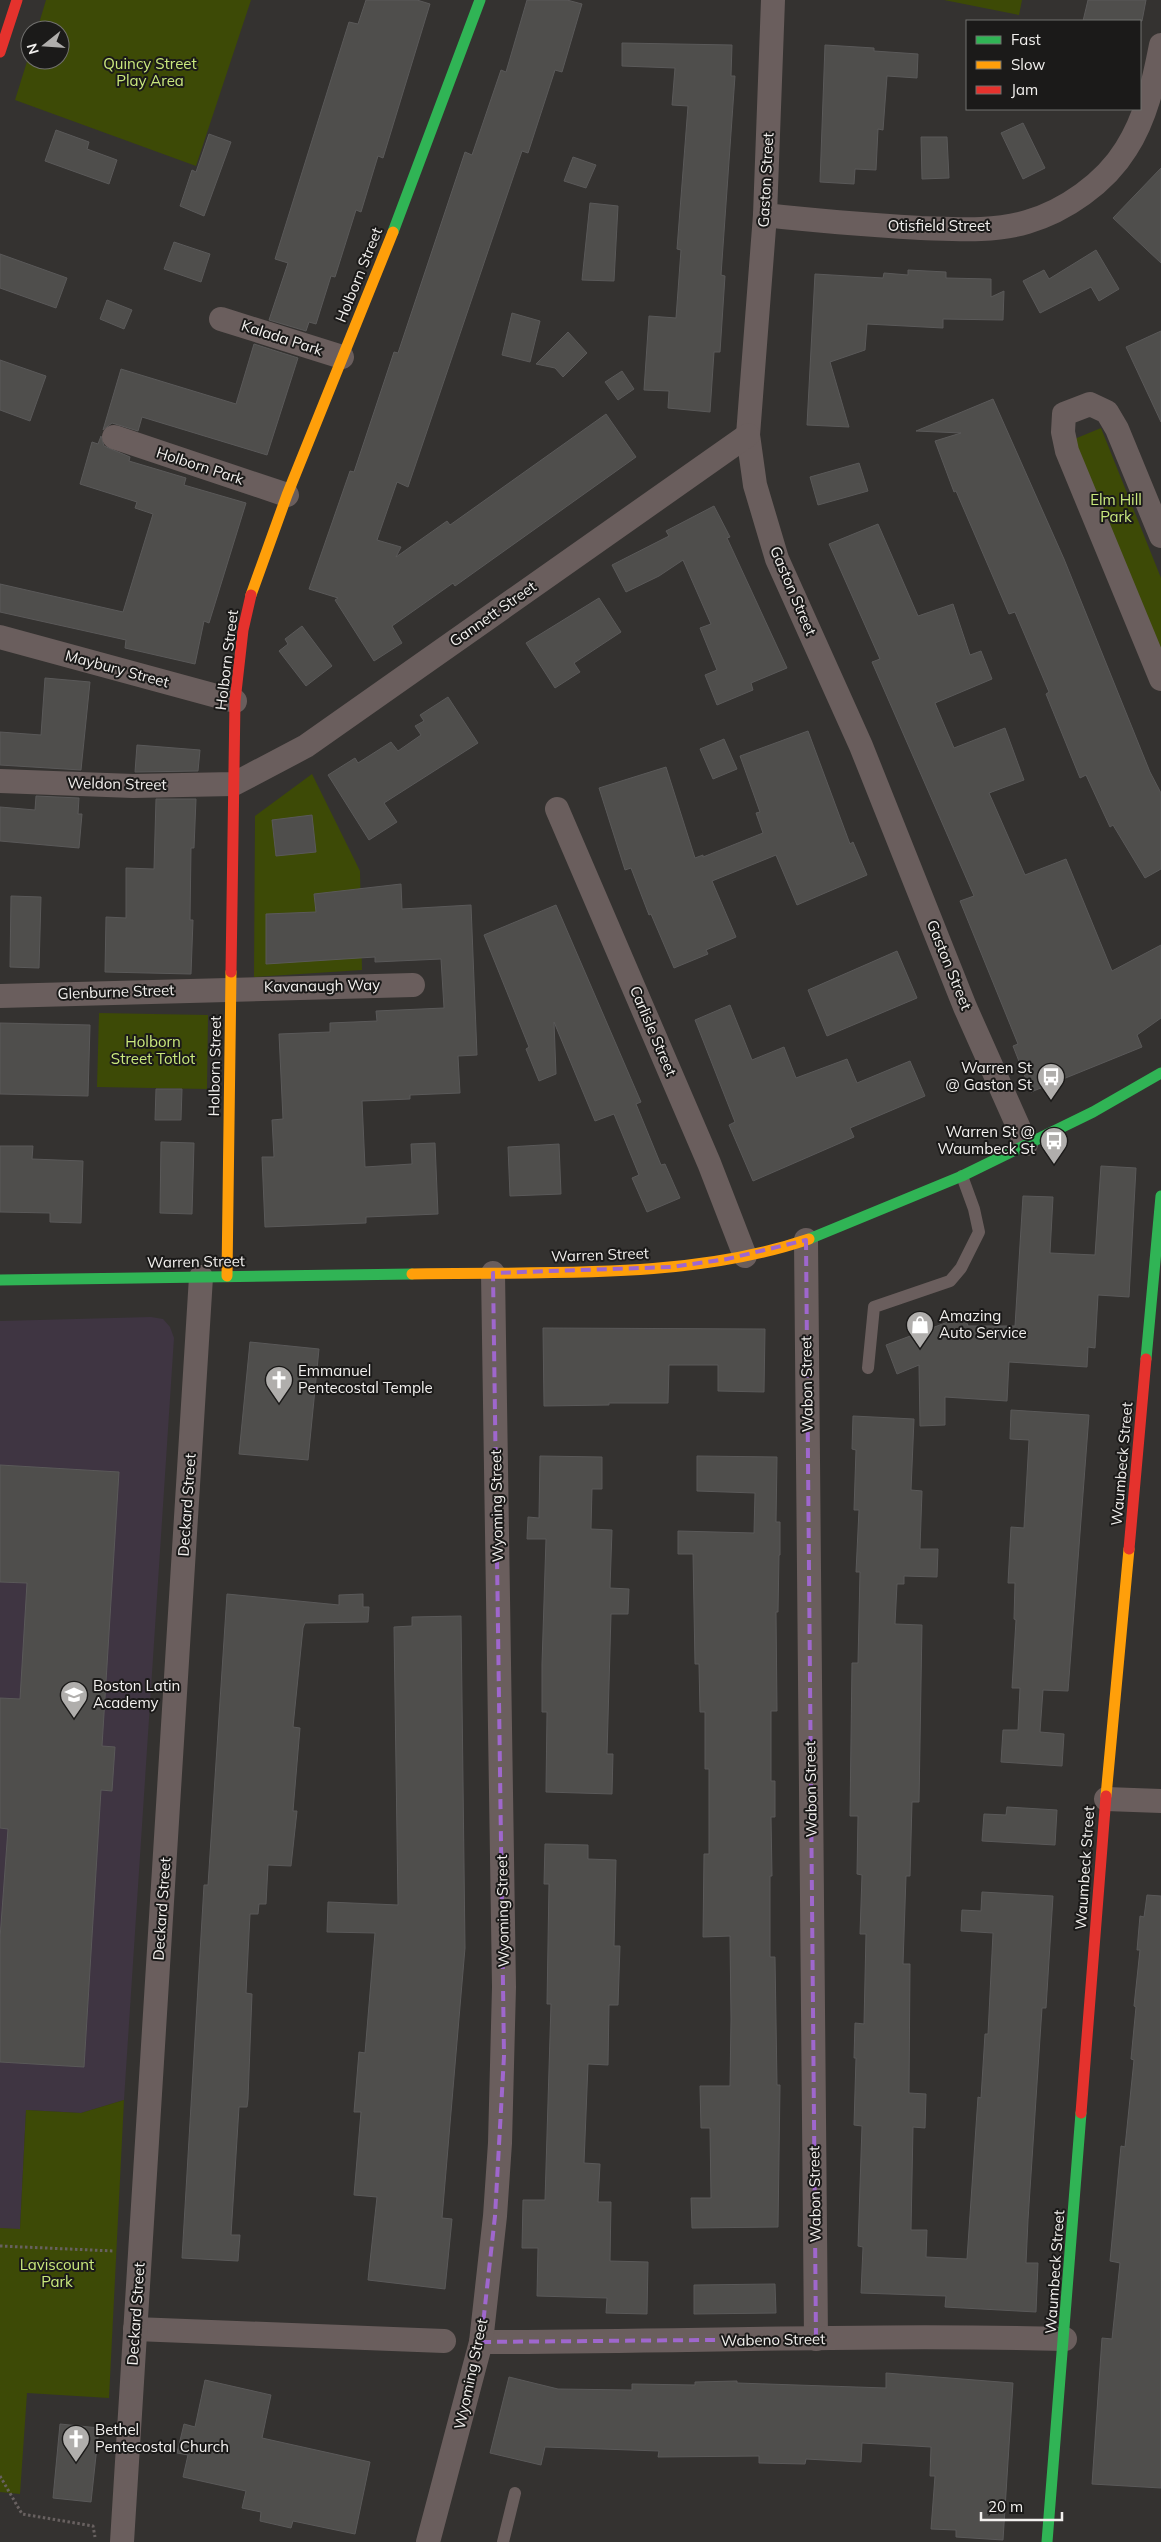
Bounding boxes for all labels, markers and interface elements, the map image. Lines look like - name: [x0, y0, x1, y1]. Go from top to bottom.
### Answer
- north arrow: [20, 20, 70, 70]
- legend: [966, 20, 1141, 110]
- text: Fast: [1011, 30, 1041, 49]
- text: N: [22, 41, 43, 56]
- park label: Quincy Street Play Area: [103, 54, 197, 90]
- text: Slow: [1011, 55, 1045, 74]
- text: Jam: [1011, 80, 1038, 99]
- street label: Gaston Street: [754, 132, 777, 228]
- street label: Otisfield Street: [888, 216, 990, 235]
- street label: Holborn Street: [331, 225, 386, 325]
- street label: Kalada Park: [239, 315, 326, 360]
- street label: Holborn Park: [154, 442, 247, 489]
- park label: Elm Hill Park: [1090, 490, 1142, 526]
- street label: Gaston Street: [766, 543, 821, 638]
- street label: Gannett Street: [446, 577, 540, 650]
- street label: Holborn Street: [211, 609, 242, 711]
- street label: Maybury Street: [63, 646, 171, 691]
- street label: Weldon Street: [67, 773, 167, 794]
- street label: Gaston Street: [923, 917, 976, 1013]
- street label: Kavanaugh Way: [264, 975, 380, 996]
- street label: Glenburne Street: [57, 980, 175, 1003]
- street label: Carlisle Street: [626, 983, 681, 1079]
- street label: Holborn Street: [204, 1015, 225, 1117]
- park label: Holborn Street Totlot: [111, 1032, 195, 1068]
- place label: Warren St @ Gaston St: [945, 1058, 1032, 1094]
- bus stop icon: Warren St @ Gaston St: [1036, 1062, 1066, 1101]
- place label: Warren St @ Waumbeck St: [938, 1122, 1035, 1158]
- bus stop icon: Warren St @ Waumbeck St: [1039, 1126, 1069, 1165]
- street label: Warren Street: [551, 1243, 649, 1266]
- street label: Warren Street: [147, 1251, 245, 1272]
- place label: Amazing Auto Service: [939, 1306, 1027, 1342]
- shop icon: Amazing Auto Service: [905, 1310, 935, 1349]
- street label: Wabon Street: [796, 1336, 817, 1432]
- place label: Emmanuel Pentecostal Temple: [298, 1361, 433, 1397]
- church icon: Emmanuel Pentecostal Temple: [264, 1365, 294, 1404]
- street label: Waumbeck Street: [1107, 1401, 1136, 1527]
- street label: Wyoming Street: [486, 1450, 507, 1563]
- street label: Deckard Street: [173, 1453, 200, 1557]
- place label: Boston Latin Academy: [93, 1676, 180, 1712]
- school or university icon: Boston Latin Academy: [59, 1680, 89, 1719]
- street label: Wabon Street: [800, 1741, 821, 1837]
- street label: Waumbeck Street: [1071, 1805, 1098, 1931]
- street label: Wyoming Street: [492, 1855, 513, 1968]
- street label: Deckard Street: [148, 1857, 175, 1961]
- street label: Wabon Street: [804, 2146, 825, 2242]
- street label: Waumbeck Street: [1041, 2209, 1068, 2335]
- park label: Laviscount Park: [20, 2255, 94, 2291]
- street label: Deckard Street: [122, 2262, 149, 2366]
- street label: Wyoming Street: [450, 2317, 492, 2431]
- street label: Wabeno Street: [720, 2329, 826, 2350]
- place label: Bethel Pentecostal Church: [95, 2420, 229, 2456]
- church icon: Bethel Pentecostal Church: [61, 2424, 91, 2463]
- scale bar: [981, 2490, 1062, 2522]
- text: 20 m: [988, 2497, 1023, 2516]

